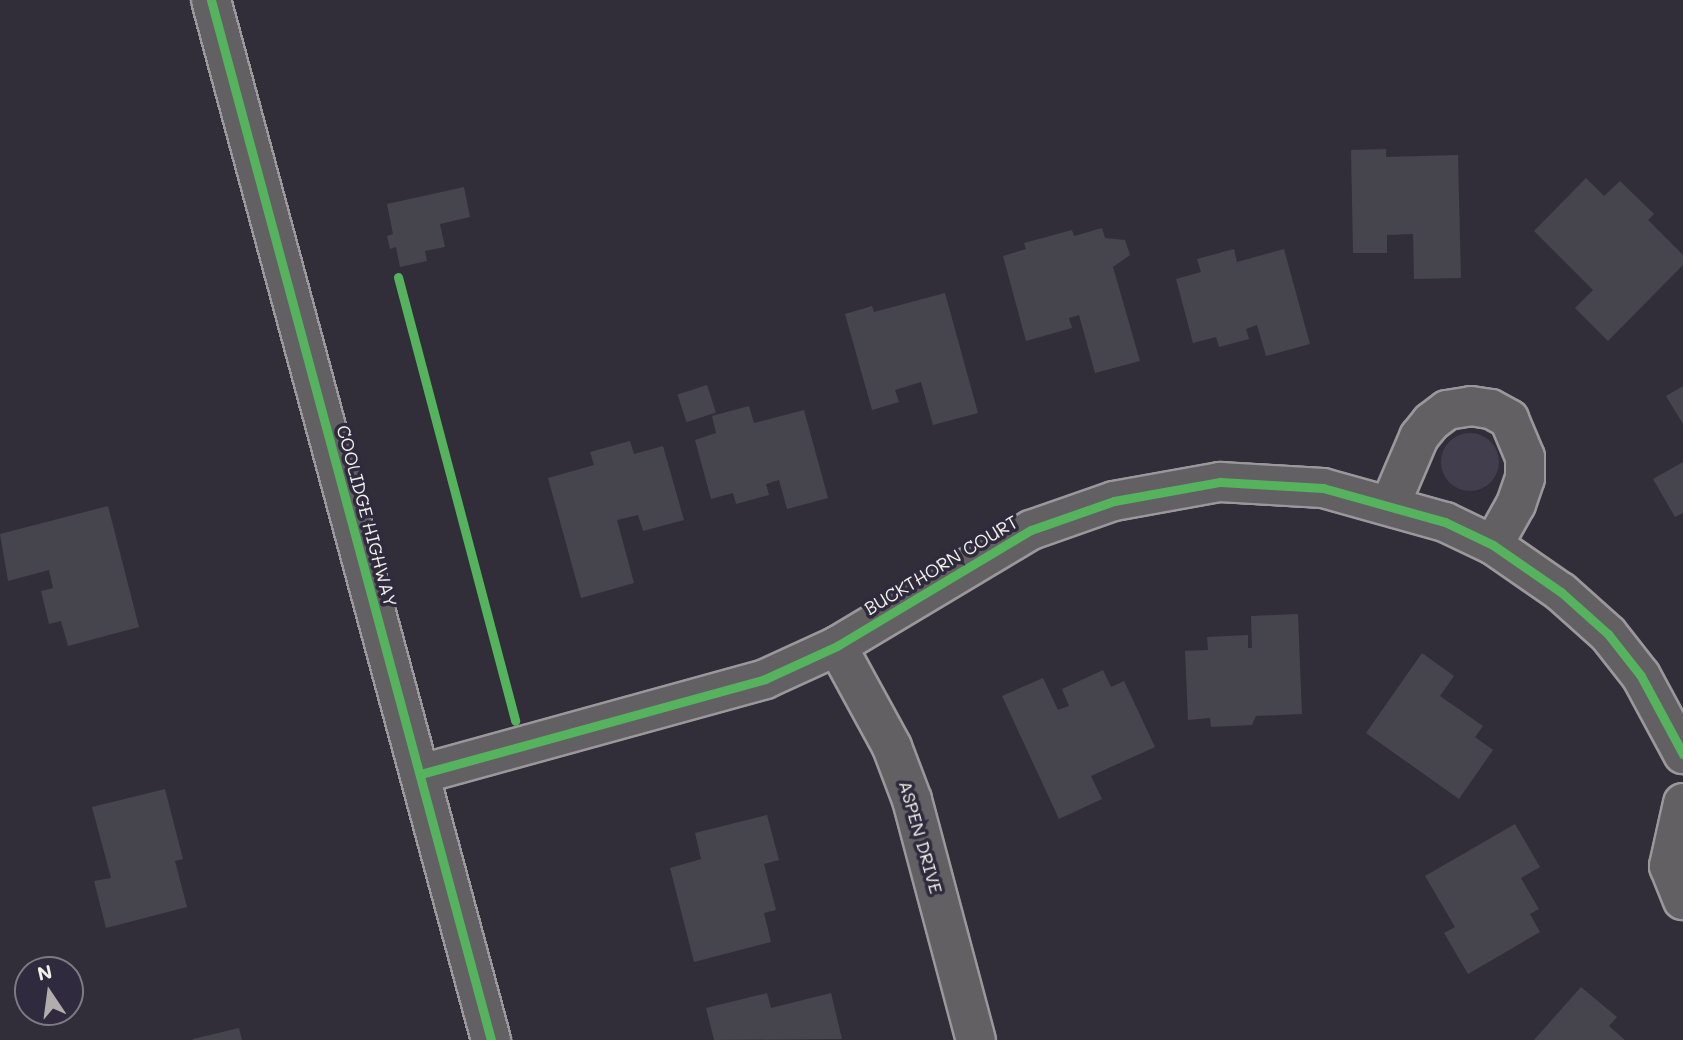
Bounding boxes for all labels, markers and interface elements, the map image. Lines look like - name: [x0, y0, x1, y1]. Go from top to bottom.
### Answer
- street label: COOLIDGE HIGHWAY: [332, 423, 402, 609]
- street label: BUCKTHORN COURT: [860, 511, 1022, 619]
- street label: ASPEN DRIVE: [895, 778, 947, 896]
- north arrow: [14, 956, 84, 1026]
- text: N: [35, 958, 54, 986]

